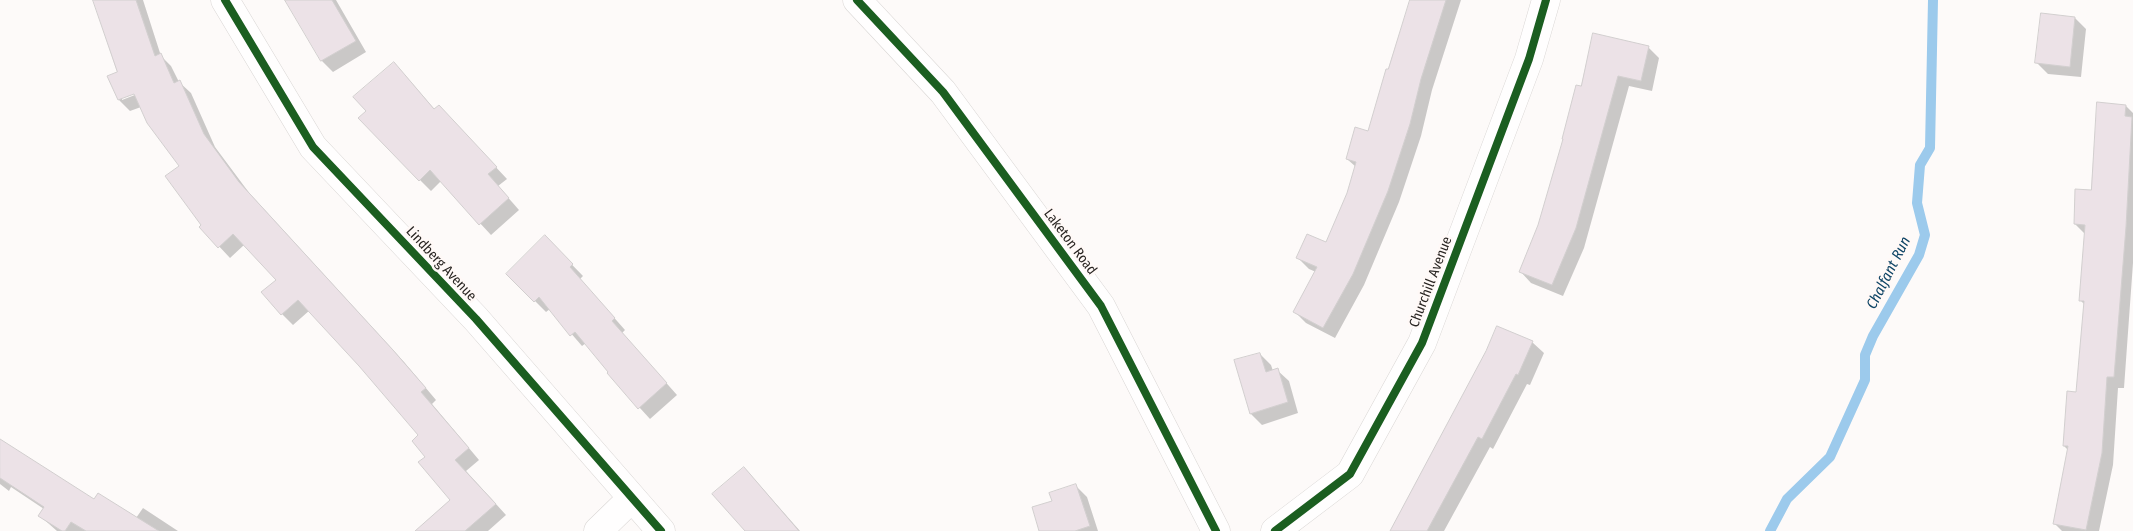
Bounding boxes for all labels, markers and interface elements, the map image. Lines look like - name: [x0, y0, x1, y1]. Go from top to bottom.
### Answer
- street label: Laketon Road: [1040, 206, 1100, 278]
- street label: Lindberg Avenue: [402, 223, 480, 305]
- street label: Churchill Avenue: [1406, 234, 1456, 330]
- water label: Chalfant Run: [1863, 234, 1915, 312]

